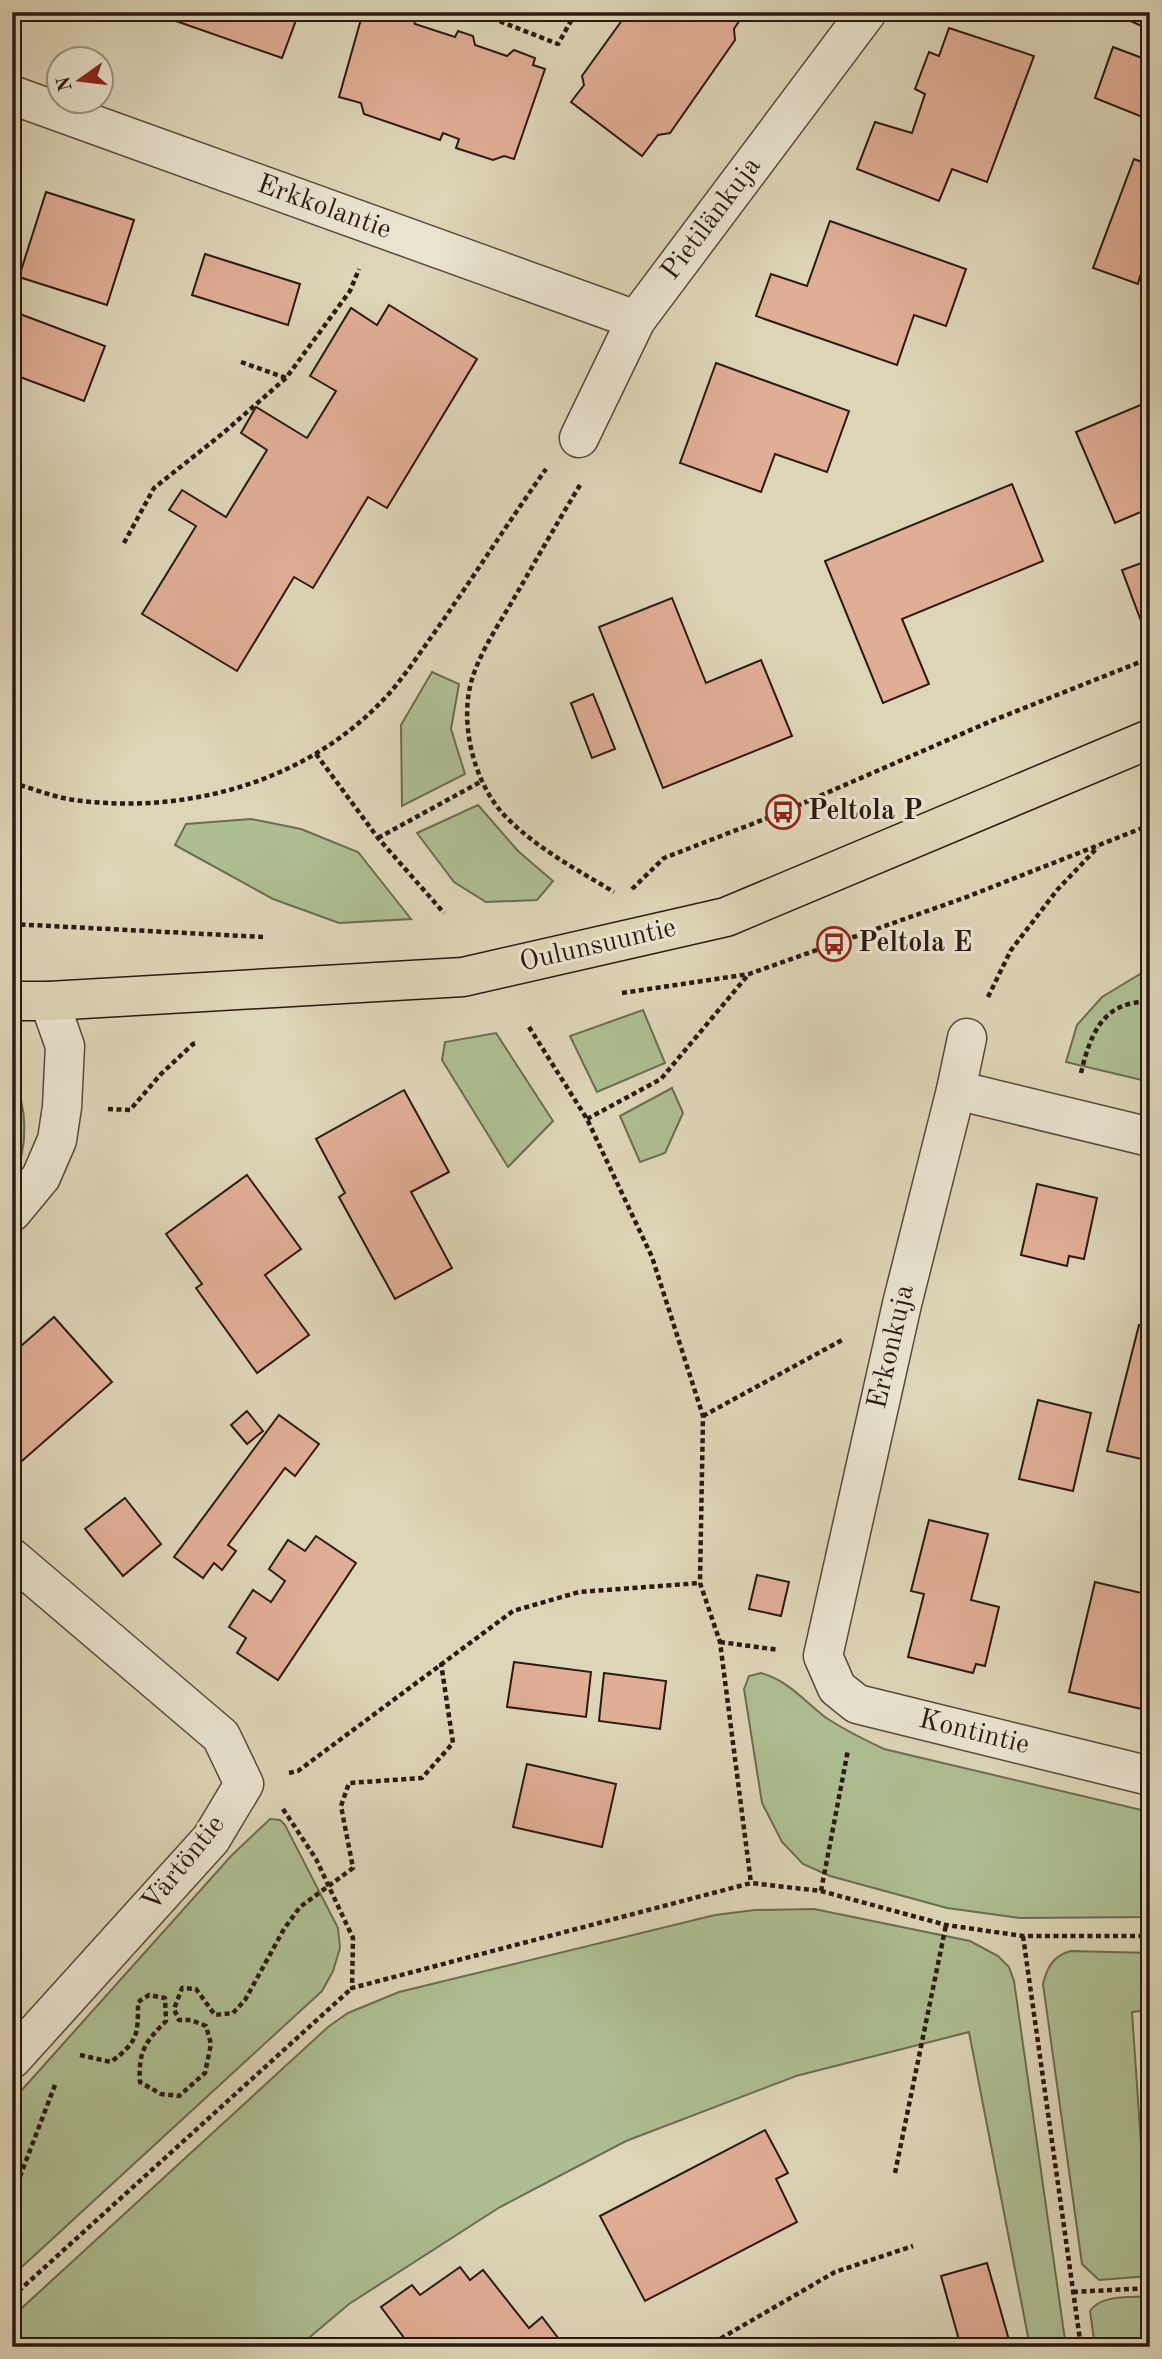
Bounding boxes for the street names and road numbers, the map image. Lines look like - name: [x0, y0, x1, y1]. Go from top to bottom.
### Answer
- street label: Pietilänkuja: [657, 152, 767, 286]
- street label: Erkkolantie: [253, 171, 395, 245]
- street label: Oulunsuuntie: [517, 914, 679, 978]
- street label: Erkonkuja: [864, 1282, 920, 1412]
- street label: Kontintie: [916, 1706, 1032, 1760]
- street label: Värtöntie: [137, 1811, 231, 1917]

